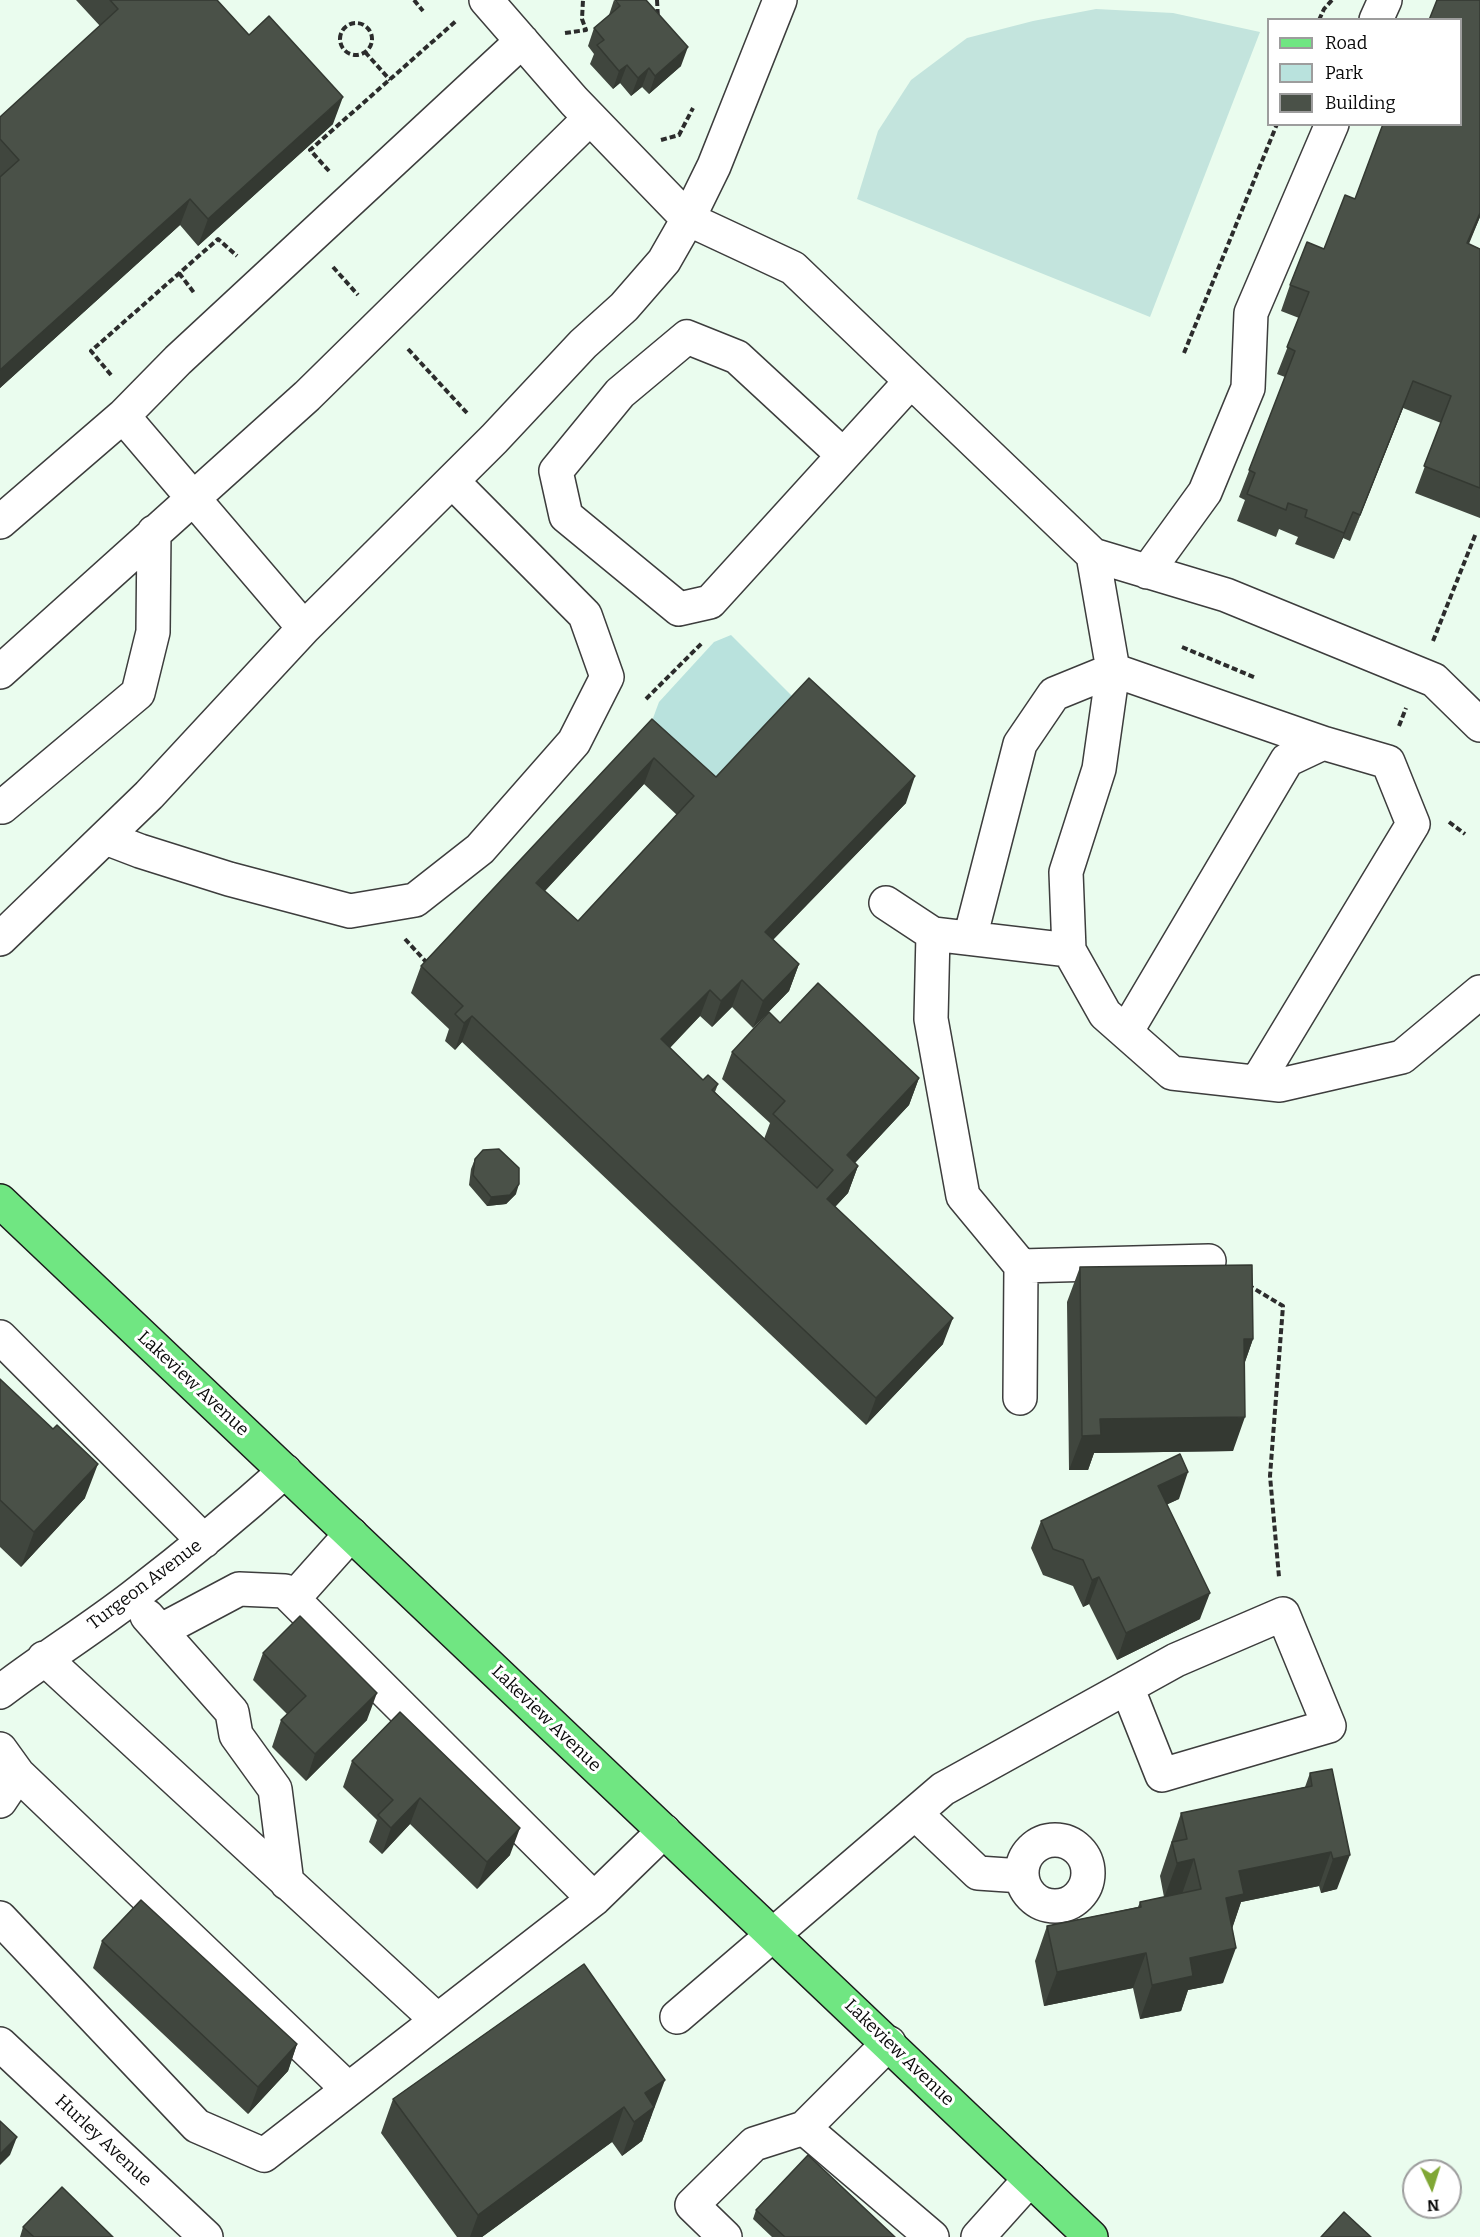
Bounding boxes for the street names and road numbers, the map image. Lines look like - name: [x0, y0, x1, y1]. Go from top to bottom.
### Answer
- street label: Lakeview Avenue: [133, 1327, 253, 1441]
- street label: Turgeon Avenue: [84, 1535, 206, 1635]
- street label: Lakeview Avenue: [487, 1661, 605, 1777]
- street label: Lakeview Avenue: [840, 1995, 958, 2111]
- street label: Hurley Avenue: [50, 2091, 156, 2191]

